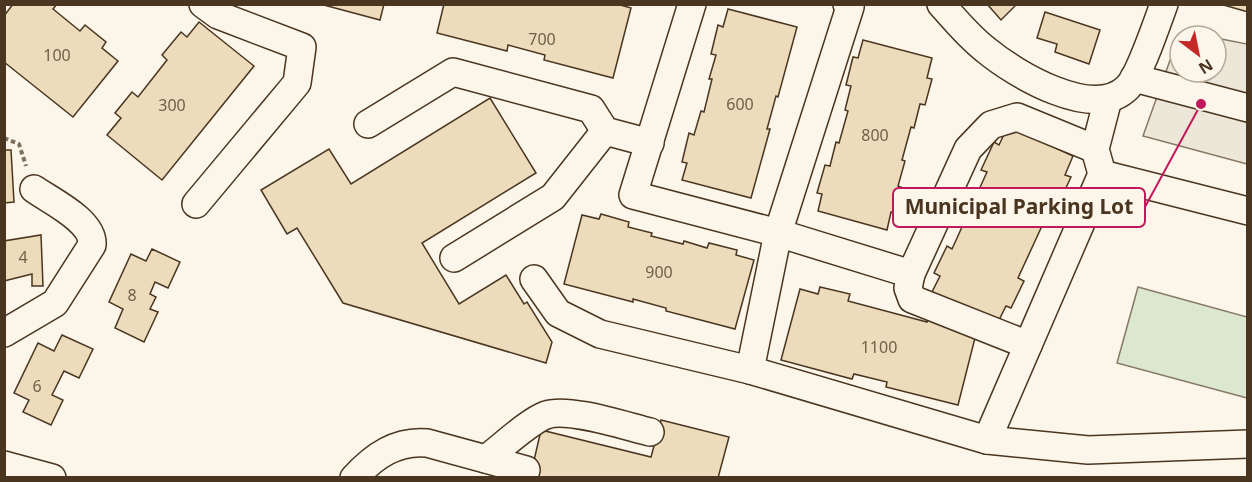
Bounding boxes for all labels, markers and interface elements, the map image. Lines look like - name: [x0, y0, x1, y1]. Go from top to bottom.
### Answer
- north arrow: [1168, 24, 1228, 84]
- house number: 700: [528, 28, 556, 50]
- house number: 100: [43, 44, 71, 66]
- text: N: [1195, 54, 1217, 79]
- house number: 600: [726, 93, 754, 115]
- house number: 300: [158, 94, 186, 116]
- house number: 800: [861, 124, 889, 146]
- callout: Municipal Parking Lot: [893, 188, 1145, 227]
- text: Municipal Parking Lot: [905, 192, 1133, 220]
- house number: 4: [18, 246, 28, 268]
- house number: 900: [645, 261, 673, 283]
- house number: 8: [127, 284, 137, 306]
- house number: 1100: [861, 336, 897, 358]
- house number: 6: [32, 375, 42, 397]

